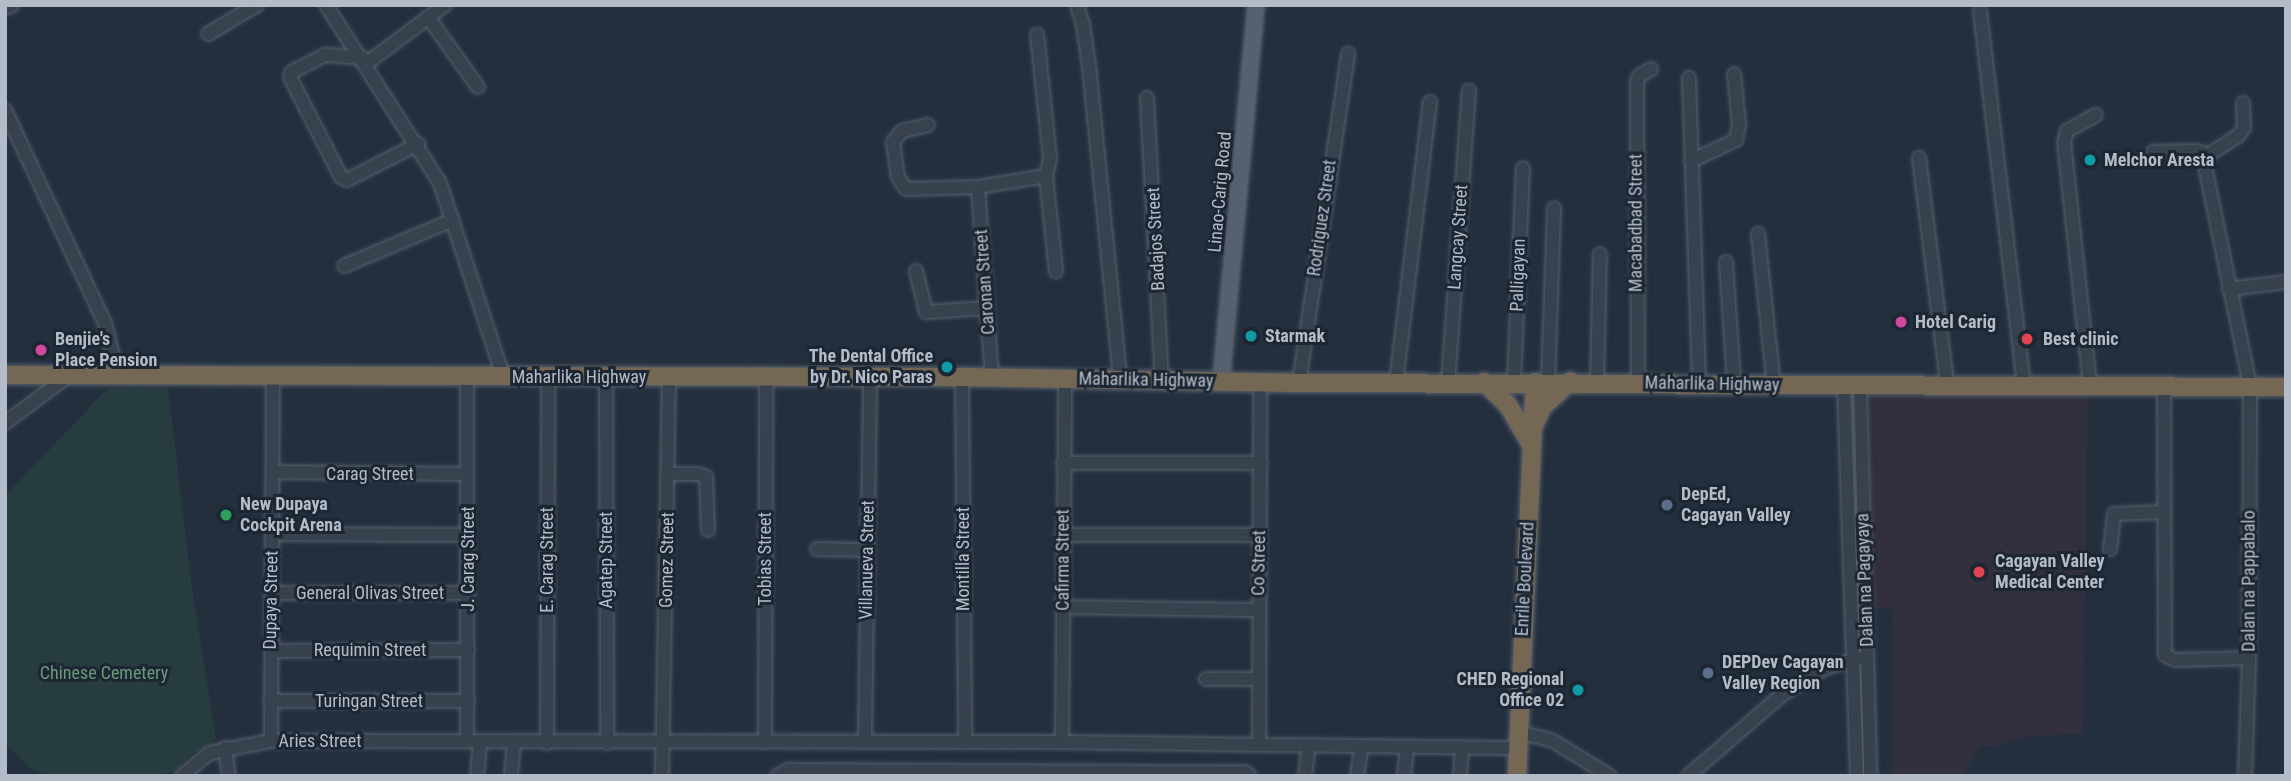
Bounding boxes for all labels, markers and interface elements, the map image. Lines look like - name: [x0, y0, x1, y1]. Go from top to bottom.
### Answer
- street label: Linao-Carig Road: [1204, 131, 1236, 253]
- place label: Melchor Aresta: [2104, 149, 2214, 171]
- marker: Melchor Aresta: [2082, 152, 2098, 168]
- street label: Macabadbad Street: [1625, 154, 1647, 292]
- street label: Rodriguez Street: [1303, 158, 1341, 278]
- street label: Langcay Street: [1444, 184, 1472, 290]
- street label: Badajos Street: [1143, 187, 1169, 291]
- street label: Caronan Street: [971, 229, 999, 335]
- street label: Palligayan: [1506, 238, 1530, 312]
- place label: Hotel Carig: [1915, 311, 1996, 333]
- marker: Hotel Carig: [1893, 314, 1909, 330]
- place label: Starmak: [1265, 325, 1325, 347]
- marker: Starmak: [1243, 328, 1259, 344]
- place label: Best clinic: [2043, 328, 2119, 350]
- place label: Benjie's Place Pension: [55, 329, 157, 372]
- marker: Best clinic: [2017, 329, 2037, 349]
- marker: Benjie's Place Pension: [33, 342, 49, 358]
- place label: The Dental Office by Dr. Nico Paras: [809, 346, 933, 388]
- marker: The Dental Office by Dr. Nico Paras: [939, 359, 955, 375]
- street label: Maharlika Highway: [512, 366, 646, 388]
- street label: Maharlika Highway: [1078, 368, 1214, 392]
- street label: Maharlika Highway: [1644, 372, 1780, 396]
- street label: Carag Street: [326, 463, 414, 485]
- place label: DepEd, Cagayan Valley: [1681, 484, 1791, 526]
- place label: New Dupaya Cockpit Arena: [240, 494, 342, 536]
- marker: DepEd, Cagayan Valley: [1659, 497, 1675, 513]
- street label: Villanueva Street: [855, 500, 879, 620]
- street label: J. Carag Street: [457, 506, 479, 612]
- marker: New Dupaya Cockpit Arena: [218, 507, 234, 523]
- street label: E. Carag Street: [536, 507, 558, 613]
- street label: Montilla Street: [952, 507, 974, 611]
- street label: Cafirma Street: [1052, 509, 1074, 611]
- street label: Dalan na Pappabalo: [2238, 510, 2260, 652]
- street label: Agatep Street: [595, 512, 617, 608]
- street label: Gomez Street: [655, 512, 679, 608]
- street label: Tobias Street: [754, 512, 776, 606]
- street label: Dalan na Pagayaya: [1852, 513, 1878, 647]
- street label: Enrile Boulevard: [1511, 521, 1539, 637]
- street label: Co Street: [1248, 530, 1270, 596]
- street label: Dupaya Street: [259, 550, 283, 650]
- place label: Cagayan Valley Medical Center: [1995, 551, 2105, 594]
- marker: Cagayan Valley Medical Center: [1969, 562, 1989, 582]
- street label: General Olivas Street: [296, 582, 444, 604]
- street label: Requimin Street: [314, 639, 426, 661]
- place label: DEPDev Cagayan Valley Region: [1722, 652, 1843, 694]
- park label: Chinese Cemetery: [40, 662, 168, 684]
- marker: DEPDev Cagayan Valley Region: [1700, 665, 1716, 681]
- place label: CHED Regional Office 02: [1457, 669, 1564, 712]
- marker: CHED Regional Office 02: [1570, 682, 1586, 698]
- street label: Turingan Street: [315, 690, 423, 712]
- street label: Aries Street: [279, 730, 361, 752]

